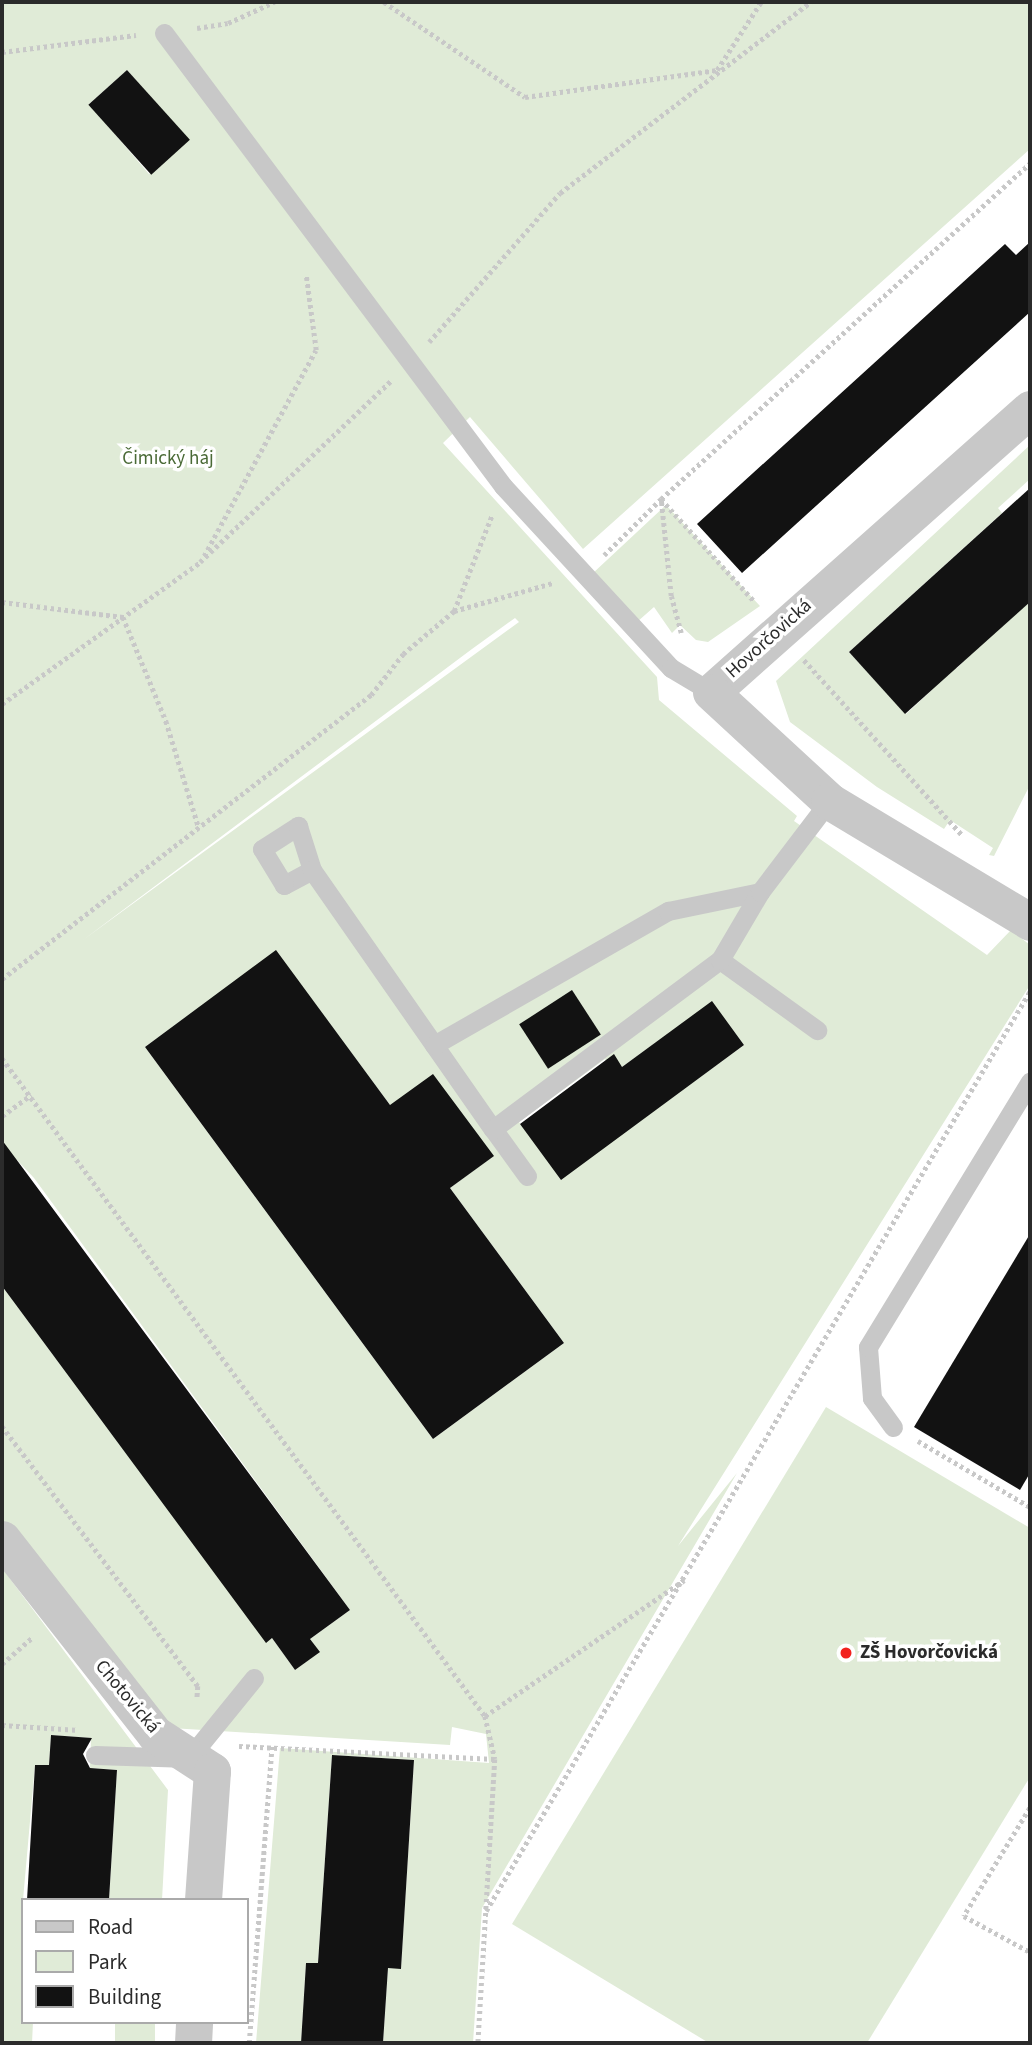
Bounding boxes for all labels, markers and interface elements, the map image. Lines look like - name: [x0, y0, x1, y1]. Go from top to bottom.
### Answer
- park label: Čimický háj: [122, 448, 214, 470]
- street label: Hovorčovická: [721, 595, 817, 683]
- place label: ZŠ Hovorčovická: [860, 1642, 998, 1664]
- marker: ZŠ Hovorčovická: [838, 1645, 854, 1661]
- street label: Chotovická: [90, 1656, 164, 1738]
- legend: [21, 1898, 248, 2024]
- text: Road: [88, 1912, 133, 1942]
- text: Park: [88, 1947, 127, 1977]
- text: Building: [88, 1982, 161, 2012]

